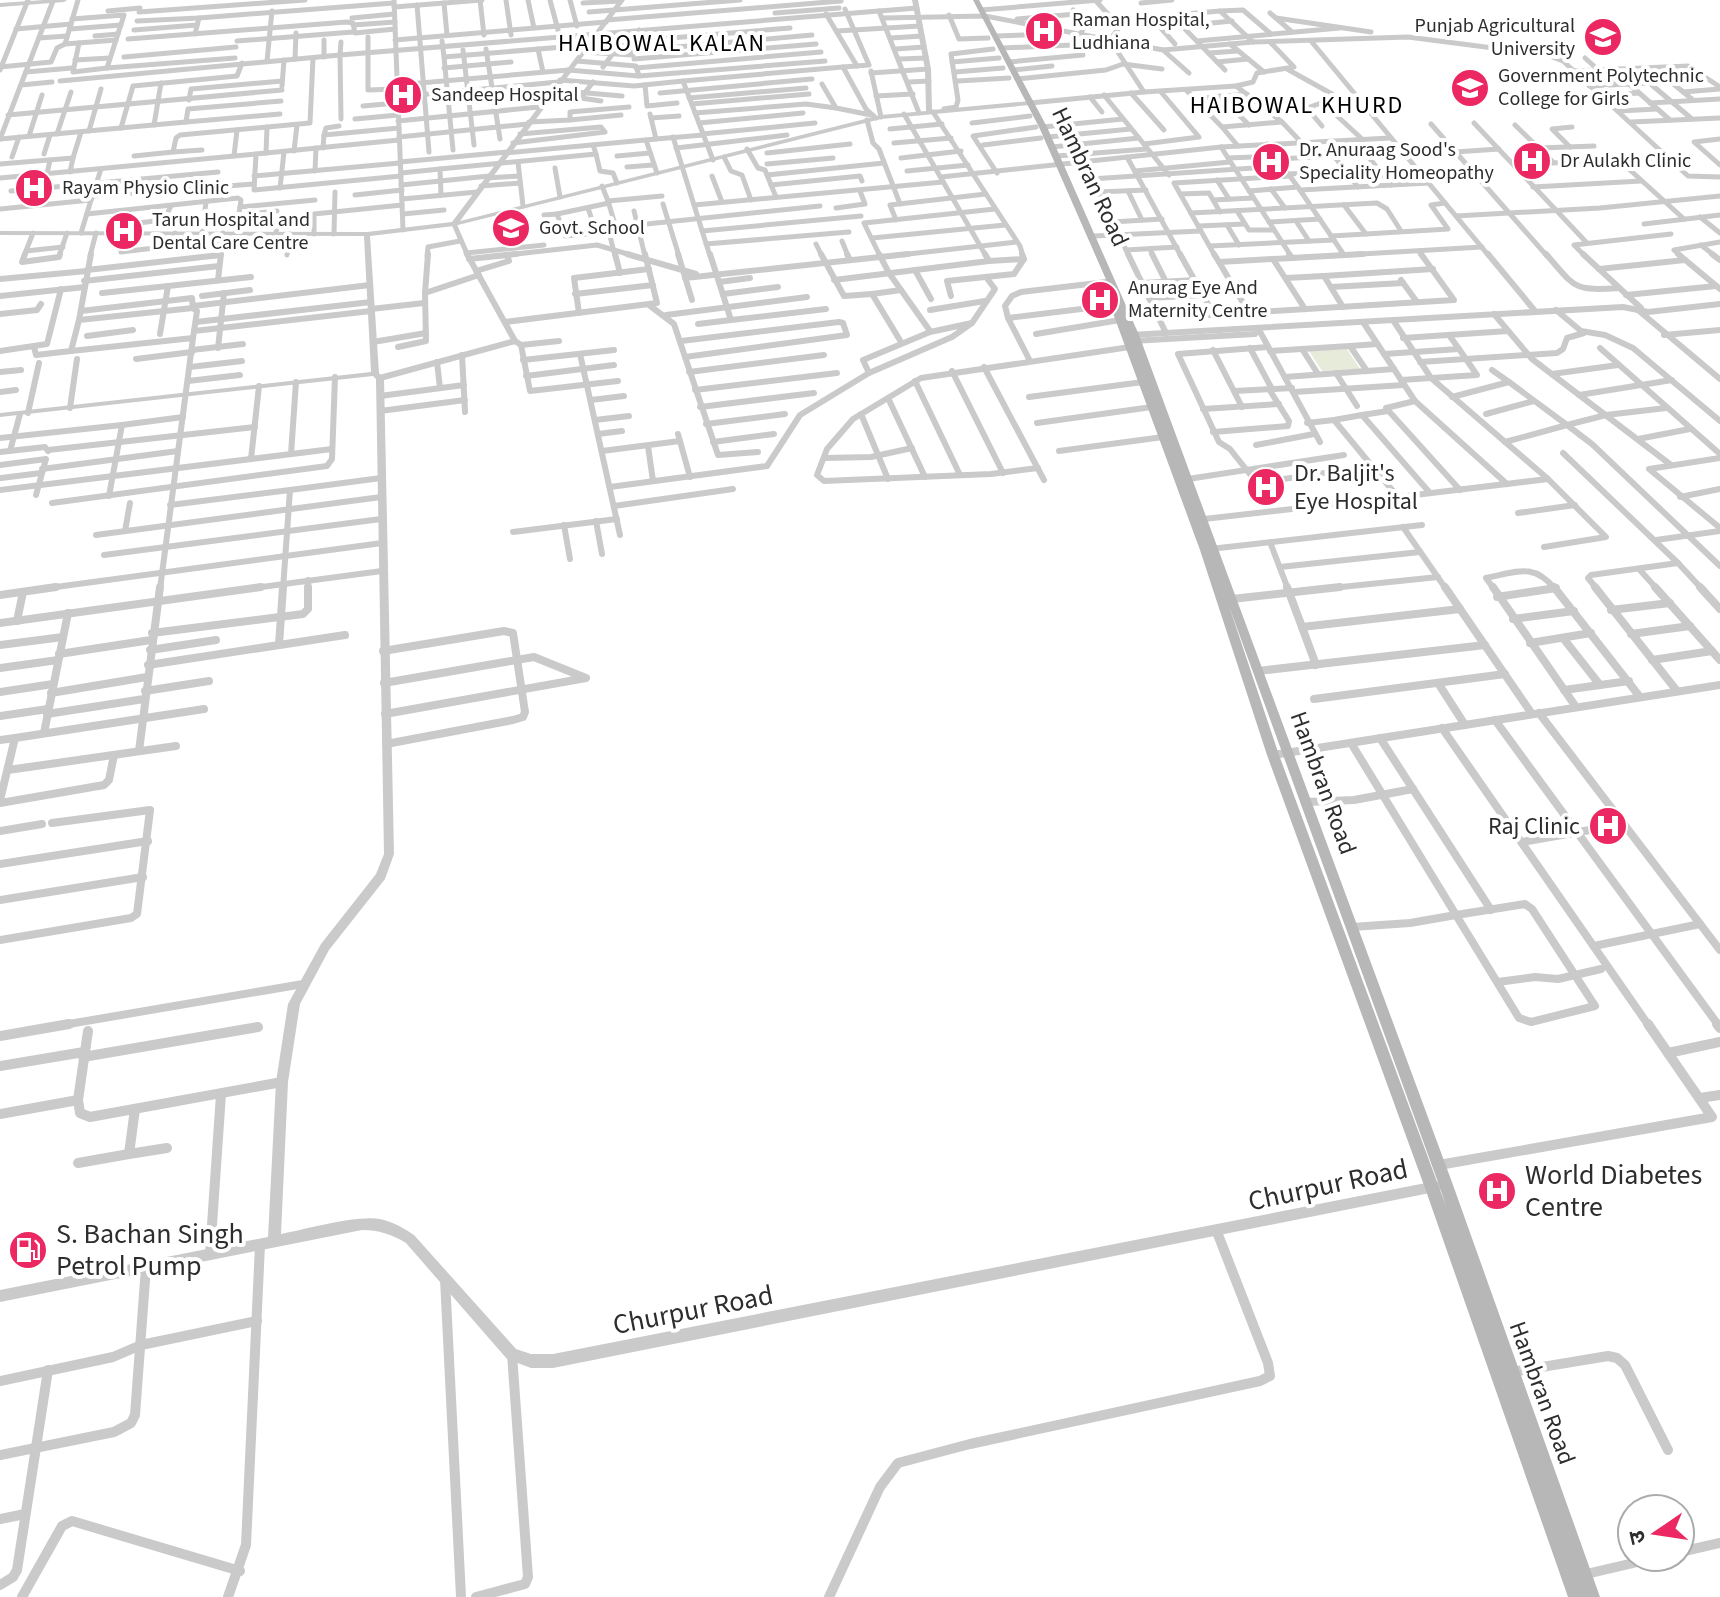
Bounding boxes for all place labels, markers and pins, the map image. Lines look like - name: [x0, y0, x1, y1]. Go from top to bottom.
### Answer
- place label: Raman Hospital, Ludhiana: [1072, 6, 1210, 57]
- hospital icon: Raman Hospital, Ludhiana: [1023, 10, 1065, 52]
- place label: Punjab Agricultural University: [1415, 12, 1576, 63]
- school or university icon: Punjab Agricultural University: [1582, 16, 1624, 58]
- place label: Government Polytechnic College for Girls: [1498, 62, 1704, 113]
- school or university icon: Government Polytechnic College for Girls: [1449, 67, 1491, 109]
- hospital icon: Sandeep Hospital: [382, 74, 424, 116]
- place label: Sandeep Hospital: [431, 81, 579, 109]
- place label: Dr. Anuraag Sood's Speciality Homeopathy: [1299, 136, 1494, 187]
- hospital icon: Dr Aulakh Clinic: [1511, 140, 1553, 182]
- hospital icon: Dr. Anuraag Sood's Speciality Homeopathy: [1250, 141, 1292, 183]
- place label: Dr Aulakh Clinic: [1560, 147, 1691, 175]
- hospital icon: Rayam Physio Clinic: [13, 167, 55, 209]
- place label: Rayam Physio Clinic: [62, 174, 229, 202]
- place label: Tarun Hospital and Dental Care Centre: [152, 206, 310, 257]
- school or university icon: Govt. School: [490, 207, 532, 249]
- hospital icon: Tarun Hospital and Dental Care Centre: [103, 210, 145, 252]
- place label: Govt. School: [539, 214, 645, 242]
- place label: Anurag Eye And Maternity Centre: [1128, 274, 1267, 325]
- hospital icon: Anurag Eye And Maternity Centre: [1079, 279, 1121, 321]
- place label: Dr. Baljit's Eye Hospital: [1294, 456, 1418, 519]
- hospital icon: Dr. Baljit's Eye Hospital: [1245, 466, 1287, 508]
- hospital icon: Raj Clinic: [1587, 805, 1629, 847]
- place label: Raj Clinic: [1488, 809, 1580, 844]
- place label: World Diabetes Centre: [1525, 1155, 1702, 1227]
- hospital icon: World Diabetes Centre: [1476, 1170, 1518, 1212]
- place label: S. Bachan Singh Petrol Pump: [56, 1214, 244, 1286]
- fuel station icon: S. Bachan Singh Petrol Pump: [7, 1229, 49, 1271]

